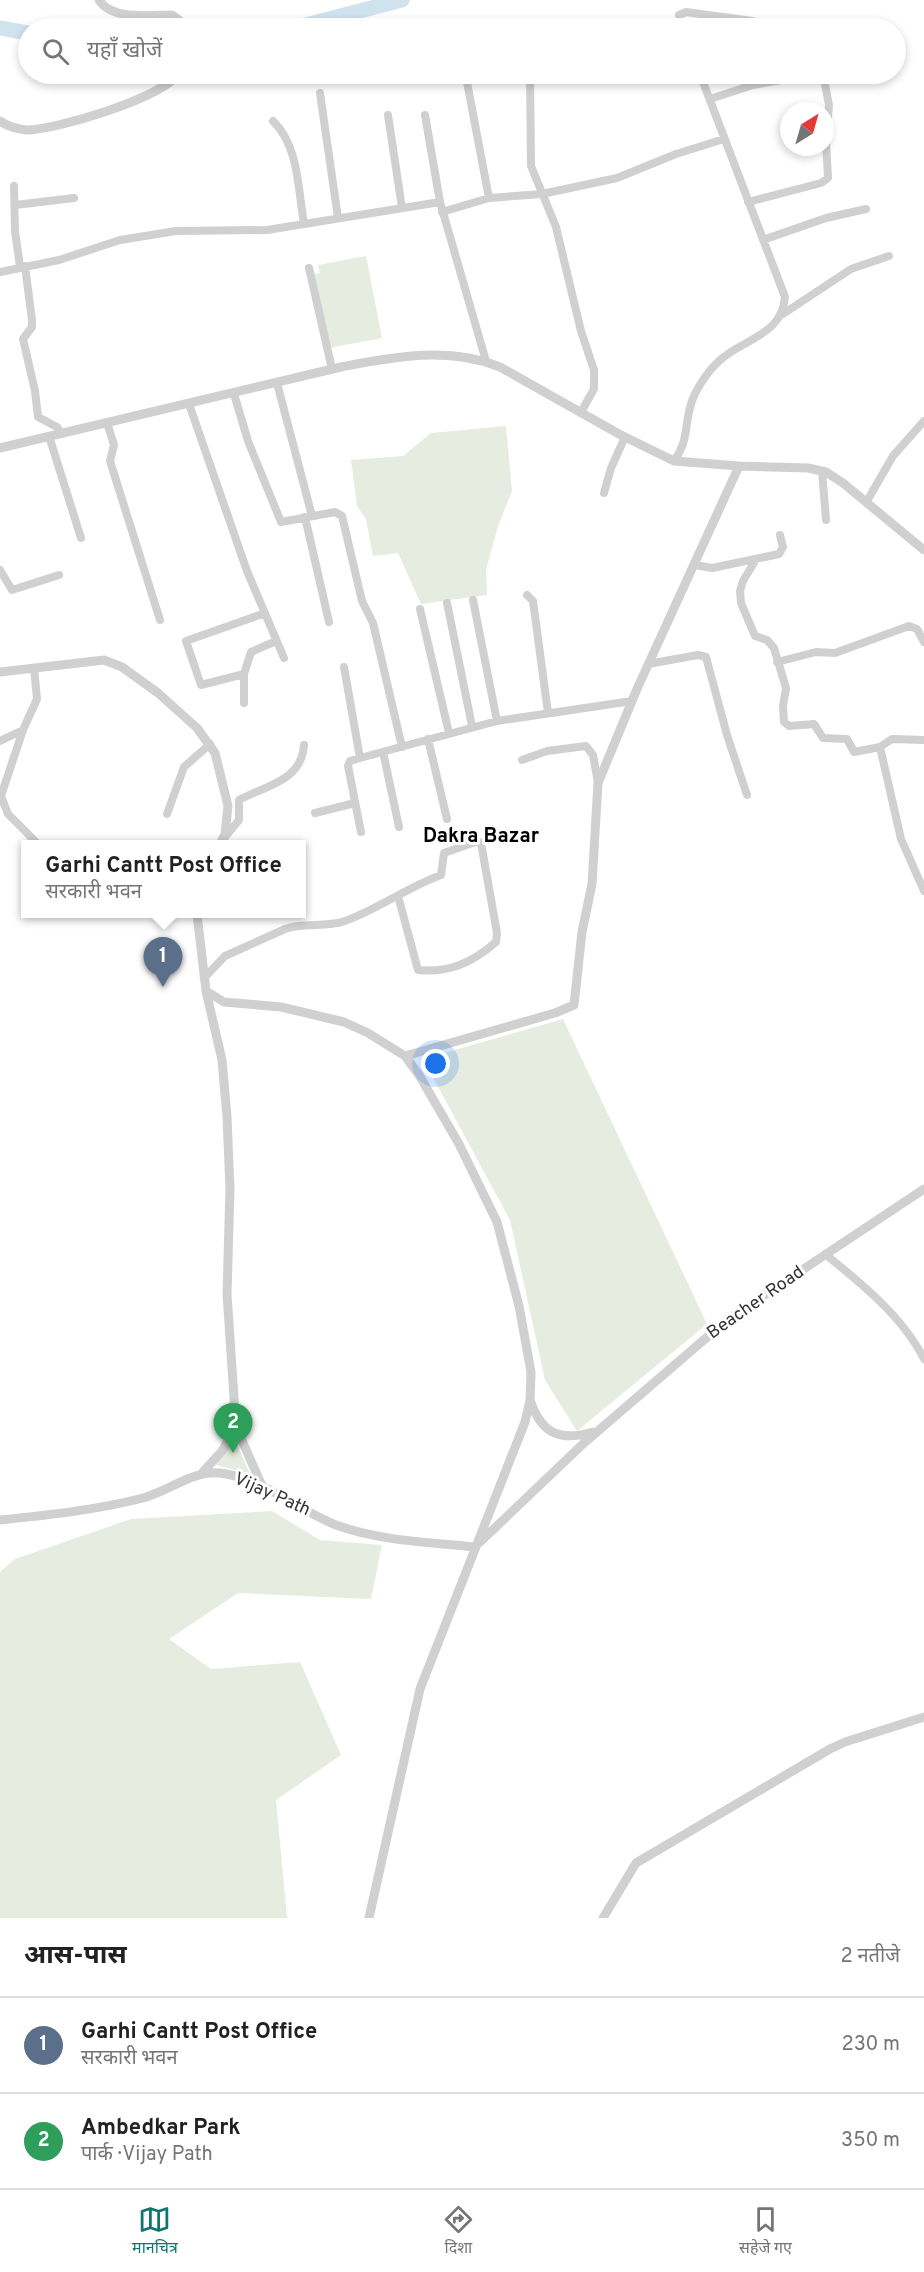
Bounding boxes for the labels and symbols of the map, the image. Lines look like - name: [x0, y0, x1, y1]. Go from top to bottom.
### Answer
- north arrow: [780, 102, 834, 156]
- district label: Dakra Bazar: [423, 824, 540, 850]
- pin: 1: [144, 938, 182, 987]
- your location: [421, 1049, 450, 1078]
- street label: Beacher Road: [703, 1261, 809, 1345]
- pin: 2: [214, 1404, 252, 1453]
- street label: Vijay Path: [230, 1468, 314, 1522]

